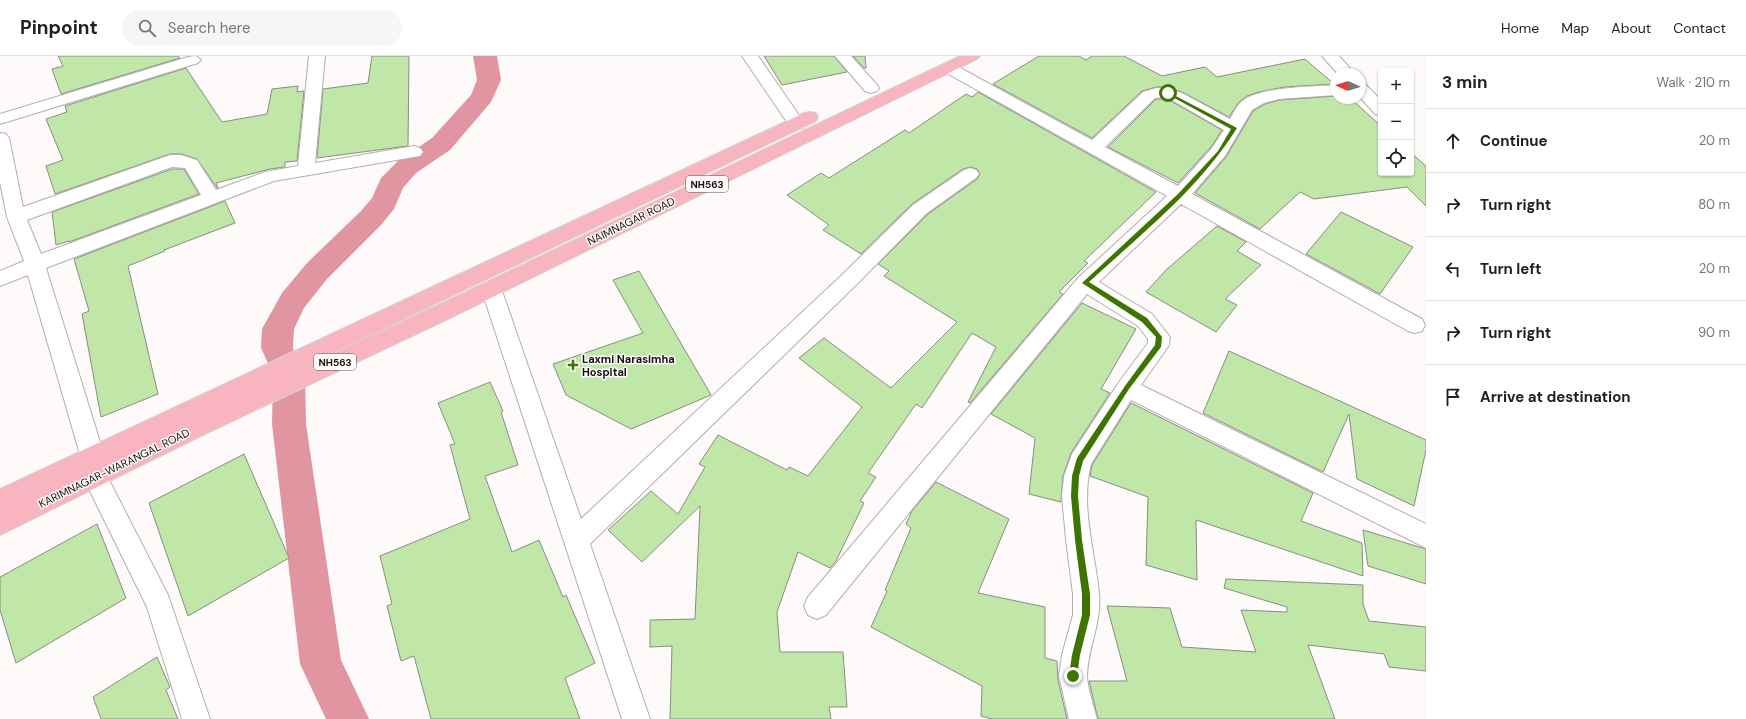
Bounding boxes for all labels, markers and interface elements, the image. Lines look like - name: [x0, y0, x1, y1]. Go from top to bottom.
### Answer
- search box: [122, 10, 402, 46]
- text: Pinpoint: [20, 15, 98, 40]
- icon: search: [136, 17, 158, 39]
- text: Search here: [168, 18, 251, 38]
- text: Home: [1501, 19, 1539, 37]
- text: Map: [1561, 19, 1589, 37]
- text: About: [1611, 19, 1651, 37]
- text: Contact: [1673, 19, 1726, 37]
- north arrow: [1330, 68, 1366, 104]
- map controls: [1378, 68, 1414, 176]
- button: +: [1378, 68, 1414, 104]
- text: 3 min: [1442, 71, 1487, 93]
- text: Walk · 210 m: [1657, 74, 1730, 91]
- route start: [1159, 84, 1177, 102]
- button: −: [1378, 104, 1414, 140]
- icon: ahead: [1442, 130, 1464, 152]
- text: Continue: [1480, 131, 1548, 151]
- text: 20 m: [1699, 132, 1730, 149]
- button: locate: [1378, 140, 1414, 176]
- road number: NH563: [686, 176, 728, 192]
- street label: NAIMNAGAR ROAD: [585, 194, 677, 248]
- icon: right: [1442, 194, 1464, 216]
- text: Turn right: [1480, 195, 1551, 215]
- text: 80 m: [1698, 196, 1730, 213]
- icon: left: [1442, 258, 1464, 280]
- text: Turn left: [1480, 259, 1541, 279]
- text: 20 m: [1699, 260, 1730, 277]
- icon: right: [1442, 322, 1464, 344]
- text: Turn right: [1480, 323, 1551, 343]
- text: 90 m: [1698, 324, 1730, 341]
- place label: Laxmi Narasimha Hospital: [582, 352, 675, 379]
- road number: NH563: [314, 354, 356, 370]
- marker: Laxmi Narasimha Hospital: [567, 359, 579, 371]
- icon: arrive: [1442, 386, 1464, 408]
- text: Arrive at destination: [1480, 387, 1631, 407]
- street label: KARIMNAGAR-WARANGAL ROAD: [36, 425, 192, 511]
- route end: [1064, 667, 1082, 685]

